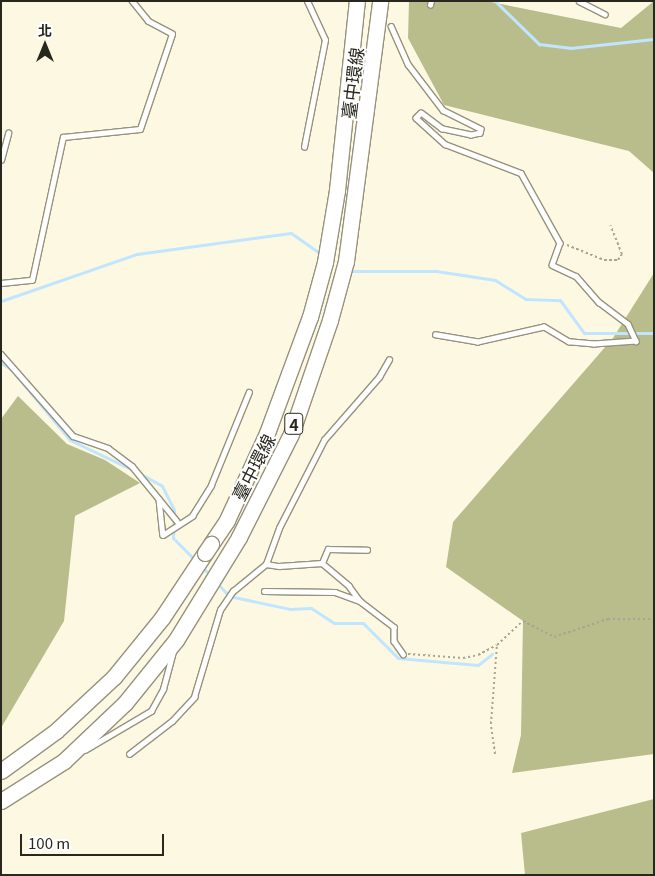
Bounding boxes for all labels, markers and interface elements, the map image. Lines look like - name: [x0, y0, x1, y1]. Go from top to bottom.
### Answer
- north arrow: [20, 20, 70, 70]
- text: 北: [38, 20, 52, 40]
- street label: 臺中環線: [337, 46, 367, 120]
- road number: 4: [284, 410, 304, 438]
- street label: 臺中環線: [227, 430, 279, 504]
- scale bar: [22, 824, 166, 856]
- text: 100 m: [28, 832, 70, 853]

